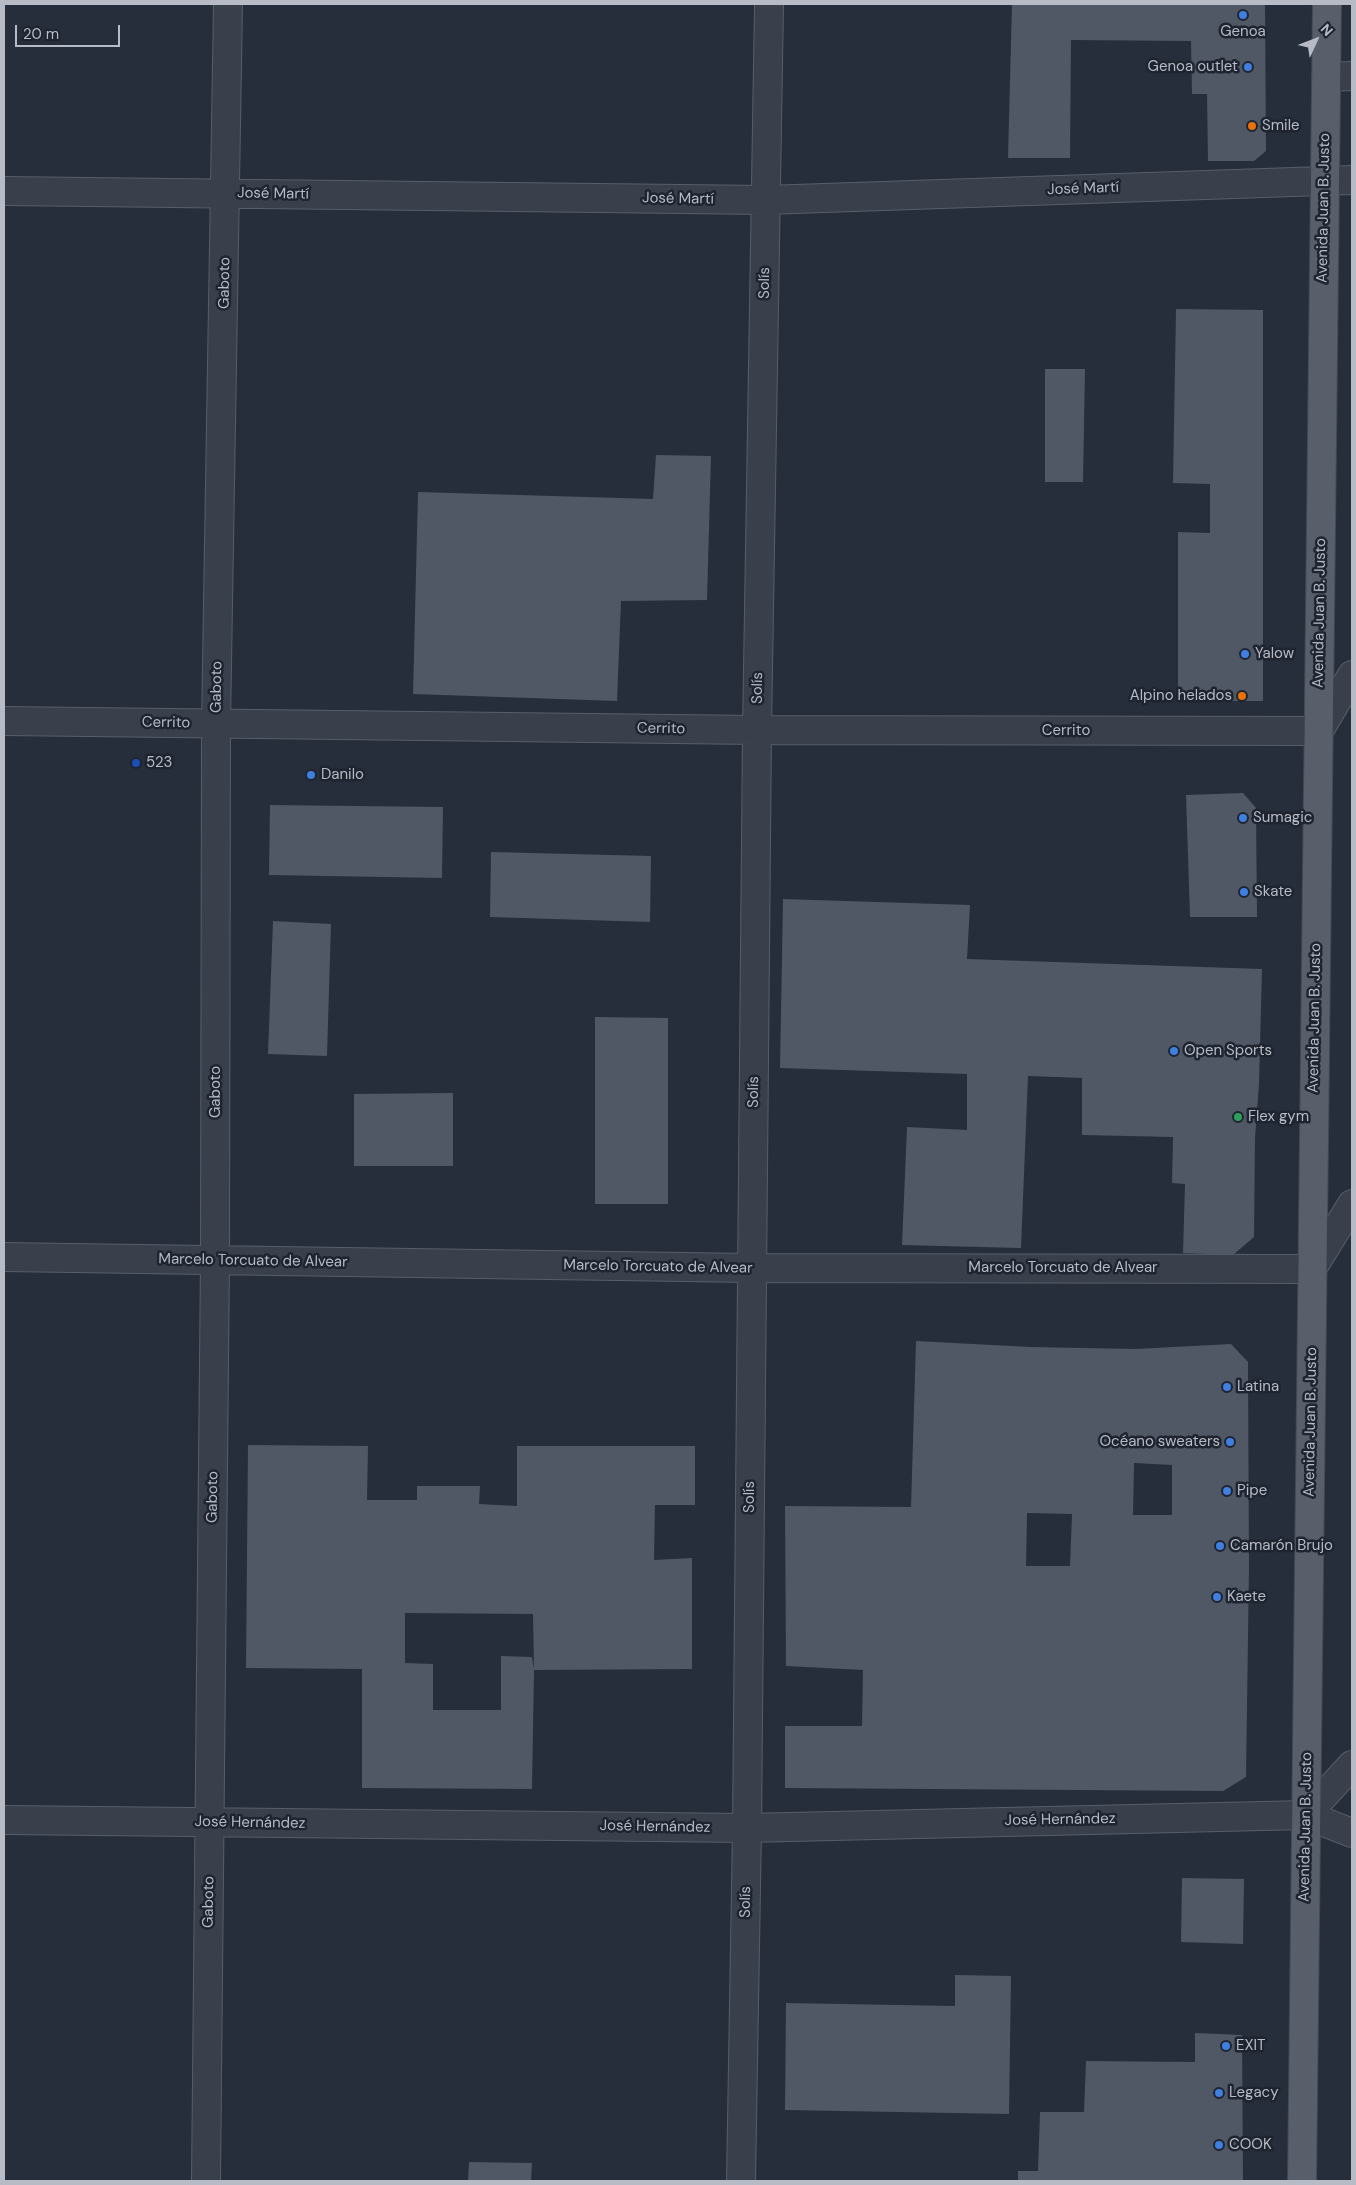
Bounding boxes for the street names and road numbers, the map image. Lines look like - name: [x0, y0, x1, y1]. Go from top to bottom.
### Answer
- street label: Avenida Juan B. Justo: [1314, 133, 1334, 283]
- street label: José Martí: [1047, 179, 1119, 199]
- street label: José Martí: [237, 184, 309, 204]
- street label: José Martí: [642, 189, 714, 209]
- street label: Gaboto: [216, 257, 234, 309]
- street label: Solís: [756, 267, 774, 299]
- street label: Avenida Juan B. Justo: [1310, 538, 1330, 688]
- street label: Gaboto: [208, 661, 226, 713]
- street label: Solís: [749, 672, 767, 704]
- street label: Cerrito: [142, 714, 190, 732]
- street label: Cerrito: [637, 720, 685, 738]
- street label: Cerrito: [1042, 722, 1090, 740]
- street label: Avenida Juan B. Justo: [1305, 943, 1325, 1093]
- street label: Gaboto: [207, 1066, 225, 1118]
- street label: Solís: [745, 1076, 763, 1108]
- street label: Marcelo Torcuato de Alvear: [158, 1250, 348, 1272]
- street label: Marcelo Torcuato de Alvear: [563, 1256, 753, 1278]
- street label: Marcelo Torcuato de Alvear: [968, 1259, 1158, 1277]
- street label: Avenida Juan B. Justo: [1301, 1347, 1321, 1497]
- street label: Gaboto: [204, 1471, 222, 1523]
- street label: Solís: [741, 1481, 759, 1513]
- street label: Avenida Juan B. Justo: [1296, 1752, 1316, 1902]
- street label: José Hernández: [1004, 1810, 1116, 1830]
- street label: José Hernández: [194, 1813, 306, 1833]
- street label: José Hernández: [599, 1817, 711, 1837]
- street label: Gaboto: [200, 1876, 218, 1928]
- street label: Solís: [737, 1886, 755, 1918]

